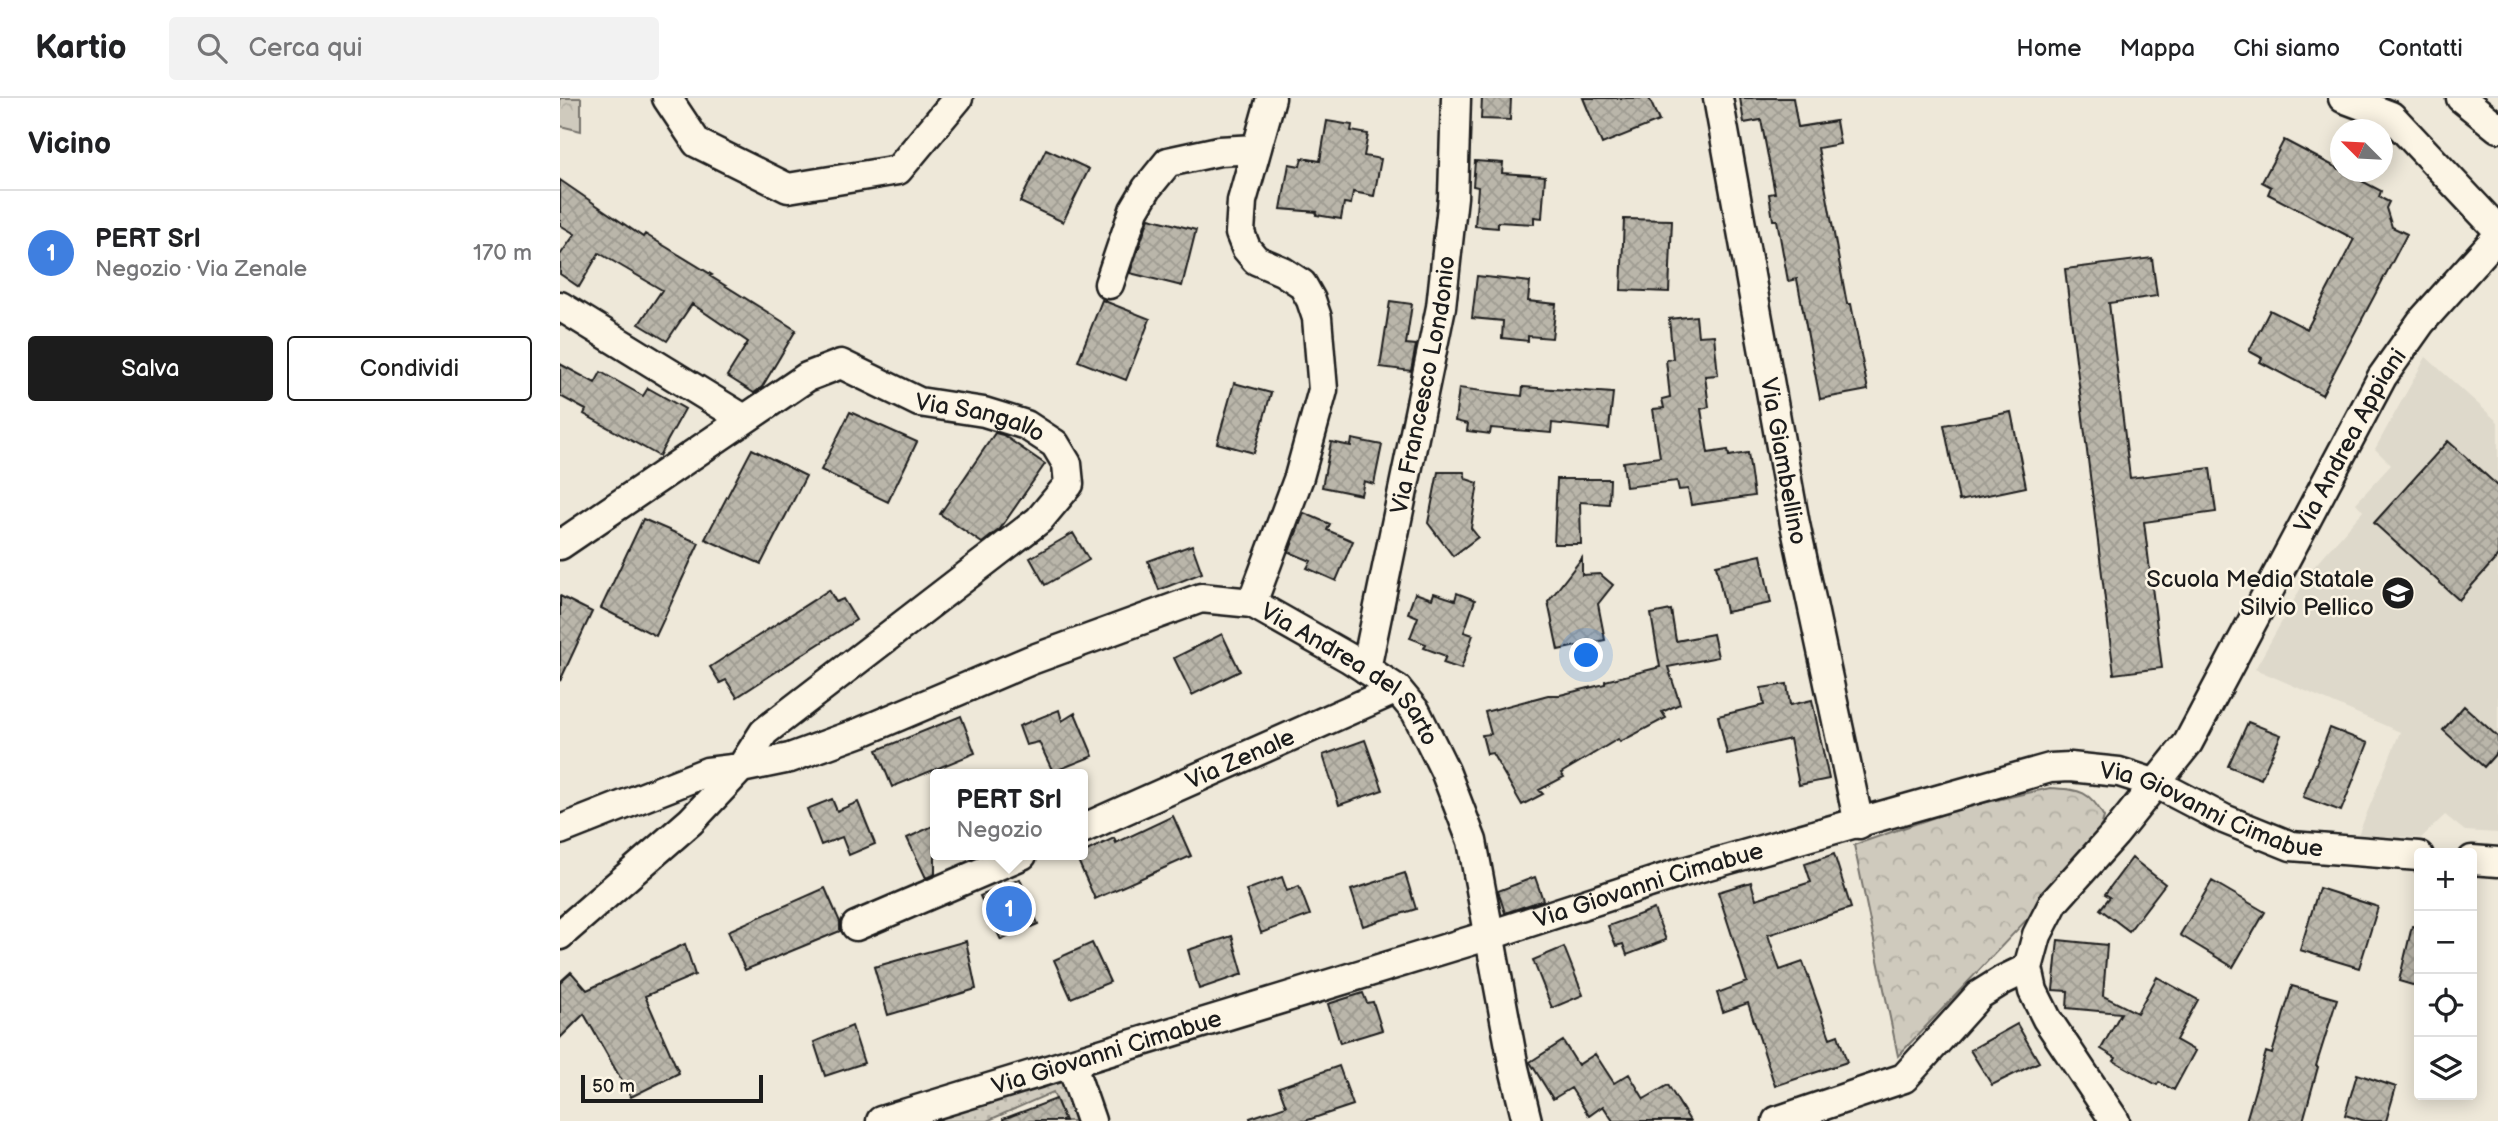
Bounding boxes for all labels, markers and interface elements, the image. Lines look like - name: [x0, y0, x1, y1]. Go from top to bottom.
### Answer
- search box: [169, 17, 659, 80]
- text: Kartio: [35, 28, 127, 68]
- icon: search: [193, 29, 231, 67]
- text: Cerca qui: [249, 33, 363, 64]
- text: Home: [2016, 34, 2081, 63]
- text: Mappa: [2119, 34, 2195, 63]
- text: Chi siamo: [2233, 34, 2340, 63]
- text: Contatti: [2378, 34, 2463, 63]
- north arrow: [2330, 119, 2393, 182]
- text: Vicino: [28, 126, 111, 162]
- text: PERT Srl: [95, 224, 200, 255]
- text: 1: [46, 239, 56, 267]
- text: 170 m: [473, 239, 532, 267]
- street label: Via Francesco Londonio: [1384, 254, 1462, 517]
- text: Negozio · Via Zenale: [95, 255, 307, 283]
- button: Salva: [28, 336, 273, 401]
- button: Condividi: [287, 336, 532, 401]
- street label: Via Andrea Appiani: [2288, 343, 2413, 538]
- street label: Via Giambellino: [1754, 375, 1813, 547]
- street label: Via Sangallo: [913, 388, 1050, 449]
- place label: Scuola Media Statale Silvio Pellico: [2146, 565, 2374, 622]
- school or university icon: Scuola Media Statale Silvio Pellico: [2379, 574, 2417, 612]
- street label: Via Andrea del Sarto: [1255, 597, 1444, 750]
- your location: [1569, 638, 1603, 672]
- street label: Via Zenale: [1181, 722, 1299, 796]
- street label: Via Giovanni Cimabue: [2099, 756, 2324, 863]
- popup: [930, 769, 1088, 860]
- text: PERT Srl: [956, 785, 1062, 816]
- text: Negozio: [956, 816, 1043, 844]
- street label: Via Giovanni Cimabue: [1530, 836, 1767, 935]
- map controls: [2414, 848, 2477, 1100]
- button: +: [2414, 848, 2477, 911]
- pin: 1: [986, 883, 1032, 935]
- button: −: [2414, 911, 2477, 974]
- button: locate: [2414, 974, 2477, 1037]
- street label: Via Giovanni Cimabue: [988, 1004, 1225, 1101]
- button: layers: [2414, 1037, 2477, 1100]
- scale bar: [581, 1072, 763, 1104]
- text: 50 m: [592, 1075, 635, 1098]

